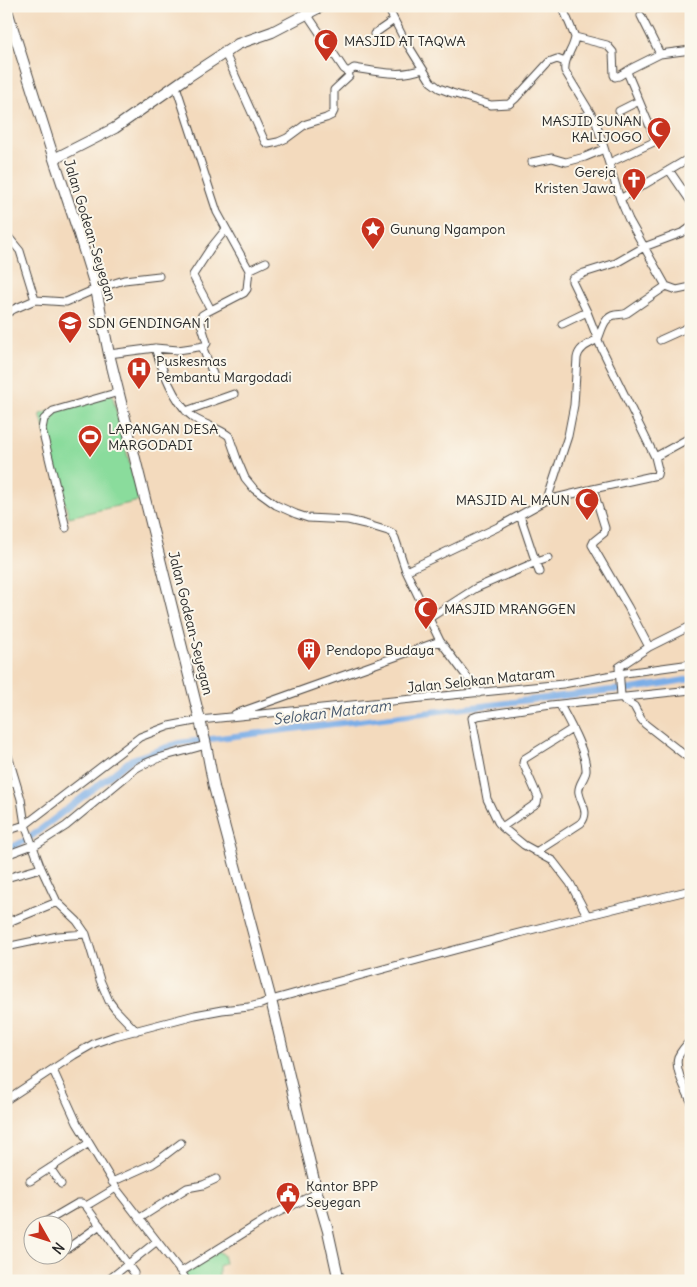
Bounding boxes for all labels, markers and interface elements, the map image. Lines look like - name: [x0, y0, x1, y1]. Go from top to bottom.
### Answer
- mosque icon: MASJID AT TAQWA: [313, 28, 339, 62]
- place label: MASJID AT TAQWA: [344, 32, 465, 50]
- place label: MASJID SUNAN KALIJOGO: [541, 112, 642, 146]
- mosque icon: MASJID SUNAN KALIJOGO: [646, 116, 672, 150]
- street label: Jalan Godean-Seyegan: [60, 157, 120, 303]
- place label: Gereja Kristen Jawa: [535, 163, 616, 197]
- church icon: Gereja Kristen Jawa: [621, 167, 647, 201]
- place icon: Gunung Ngampon: [360, 216, 386, 250]
- place label: Gunung Ngampon: [390, 220, 505, 238]
- school or university icon: SDN GENDINGAN 1: [57, 310, 83, 344]
- place label: SDN GENDINGAN 1: [88, 314, 210, 332]
- place label: Puskesmas Pembantu Margodadi: [156, 352, 292, 386]
- hospital icon: Puskesmas Pembantu Margodadi: [126, 356, 152, 390]
- place label: LAPANGAN DESA MARGODADI: [108, 420, 218, 454]
- sports icon: LAPANGAN DESA MARGODADI: [77, 424, 103, 458]
- mosque icon: MASJID AL MAUN: [574, 487, 600, 521]
- place label: MASJID AL MAUN: [456, 491, 570, 509]
- street label: Jalan Godean-Seyegan: [164, 549, 218, 697]
- mosque icon: MASJID MRANGGEN: [413, 596, 439, 630]
- place label: MASJID MRANGGEN: [444, 600, 576, 618]
- building icon: Pendopo Budaya: [296, 637, 322, 671]
- place label: Pendopo Budaya: [326, 641, 434, 659]
- street label: Jalan Selokan Mataram: [406, 663, 556, 697]
- water label: Selokan Mataram: [272, 695, 393, 729]
- place label: Kantor BPP Seyegan: [306, 1177, 378, 1211]
- public building icon: Kantor BPP Seyegan: [275, 1181, 301, 1215]
- north arrow: [22, 1214, 72, 1264]
- text: N: [48, 1239, 68, 1258]

